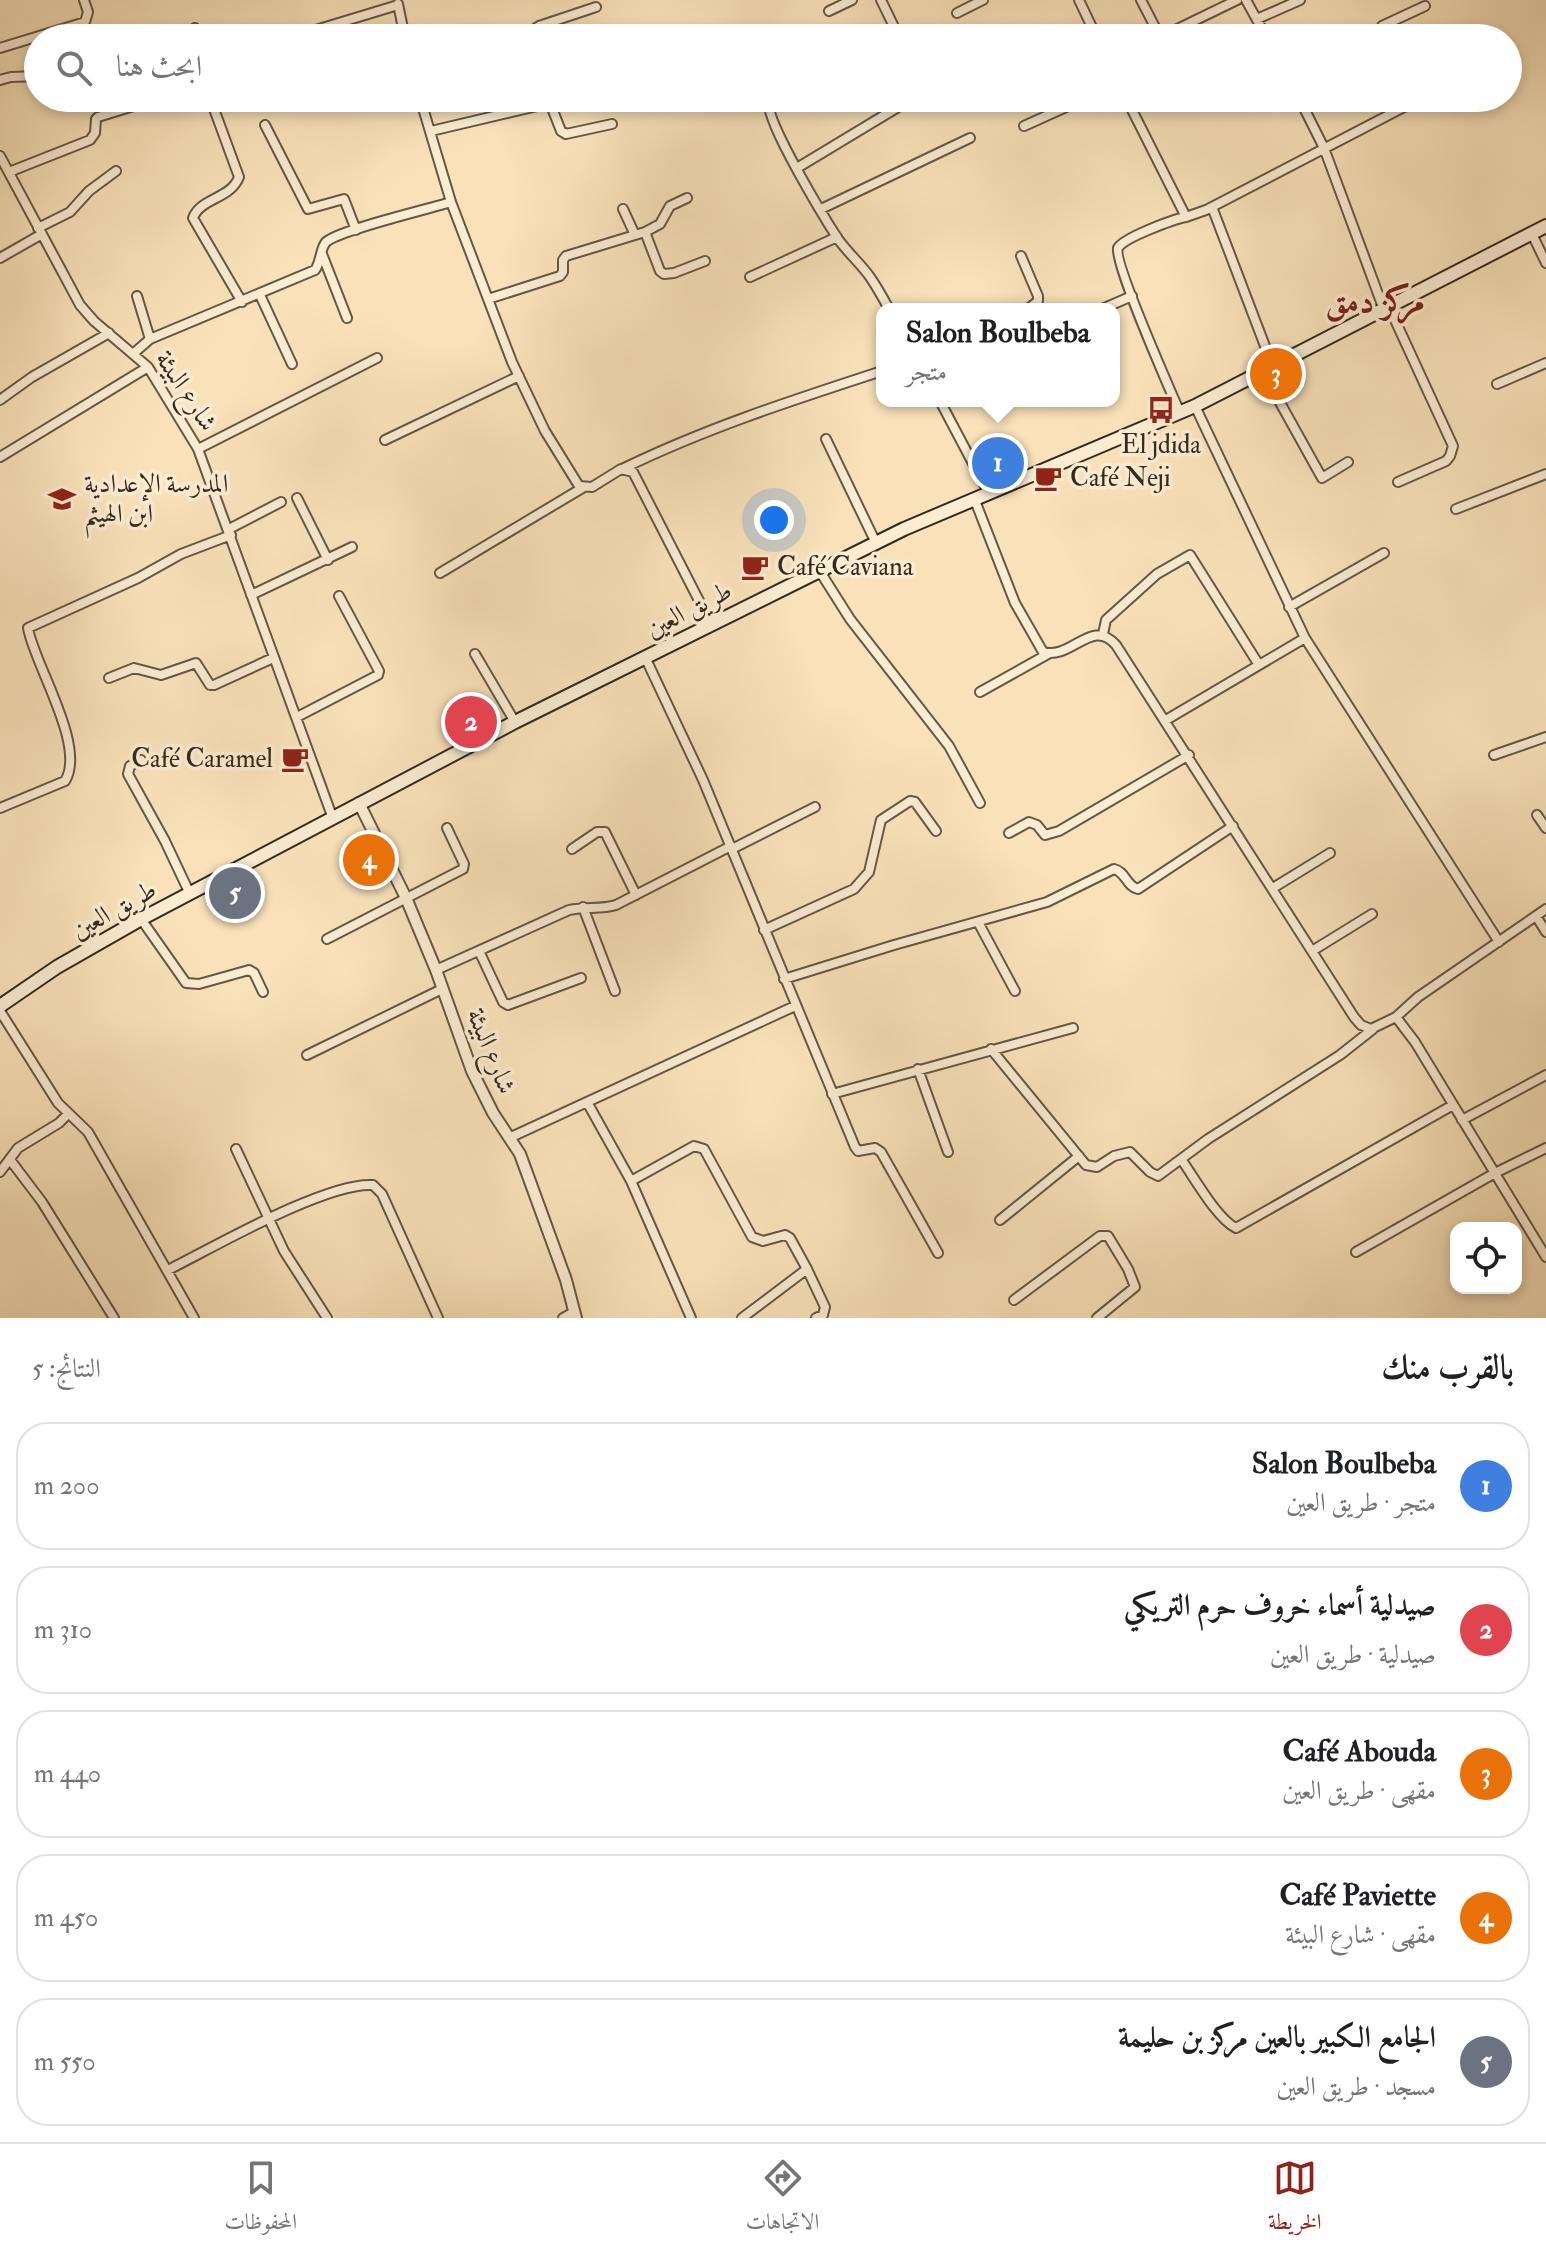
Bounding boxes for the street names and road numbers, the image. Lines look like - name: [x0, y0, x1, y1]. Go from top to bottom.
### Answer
- street label: شارع البيئة: [144, 345, 224, 440]
- street label: طريق العين: [641, 575, 737, 645]
- street label: طريق العين: [66, 874, 162, 946]
- street label: شارع البيئة: [455, 1003, 523, 1100]

